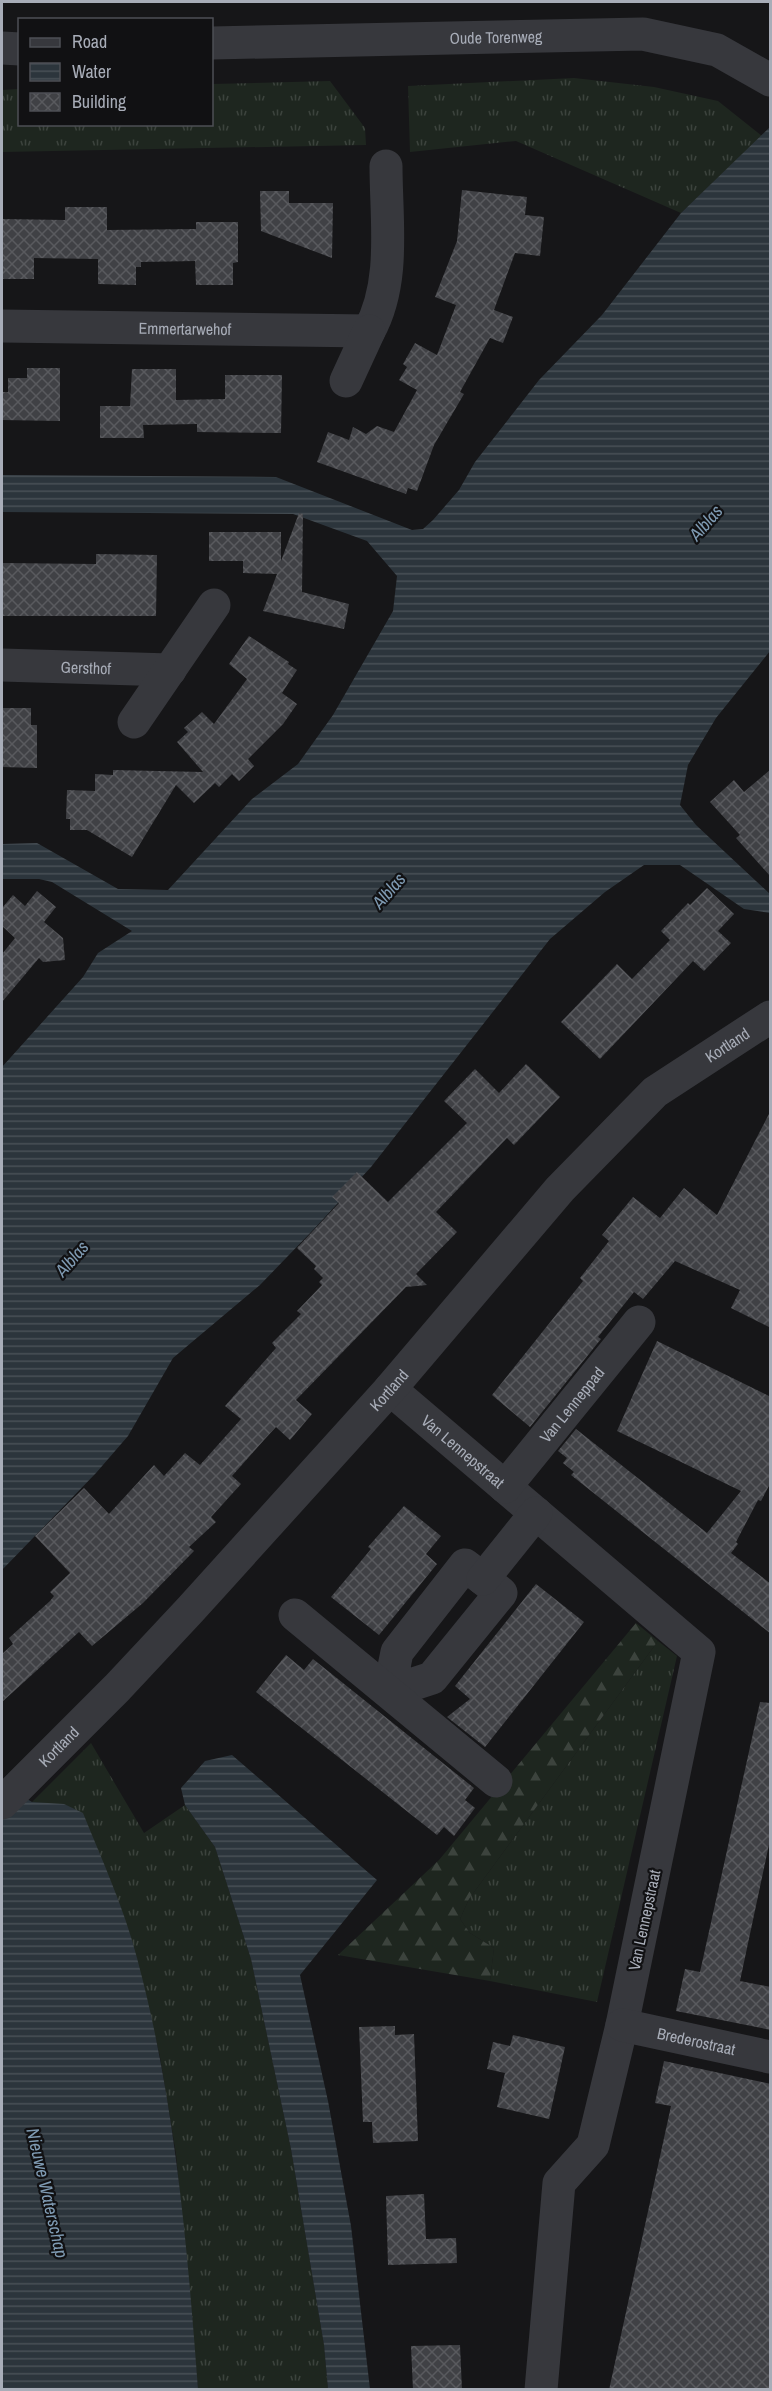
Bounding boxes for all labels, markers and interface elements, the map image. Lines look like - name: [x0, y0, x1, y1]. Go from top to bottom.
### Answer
- legend: [18, 18, 213, 126]
- street label: Oude Torenweg: [449, 25, 543, 49]
- text: Road: [72, 29, 107, 54]
- text: Water: [72, 59, 111, 84]
- text: Building: [72, 89, 127, 114]
- street label: Emmertarwehof: [139, 317, 232, 340]
- water label: Alblas: [682, 499, 728, 547]
- street label: Gersthof: [60, 656, 112, 679]
- water label: Alblas: [365, 867, 411, 915]
- street label: Kortland: [701, 1022, 754, 1067]
- water label: Alblas: [48, 1235, 94, 1283]
- street label: Van Lenneppad: [534, 1362, 609, 1447]
- street label: Kortland: [364, 1364, 413, 1416]
- street label: Van Lennepstraat: [417, 1410, 510, 1493]
- street label: Kortland: [33, 1721, 84, 1772]
- street label: Van Lennepstraat: [623, 1867, 666, 1972]
- street label: Brederostraat: [655, 2022, 738, 2060]
- water label: Nieuwe Waterschap: [20, 2125, 75, 2260]

